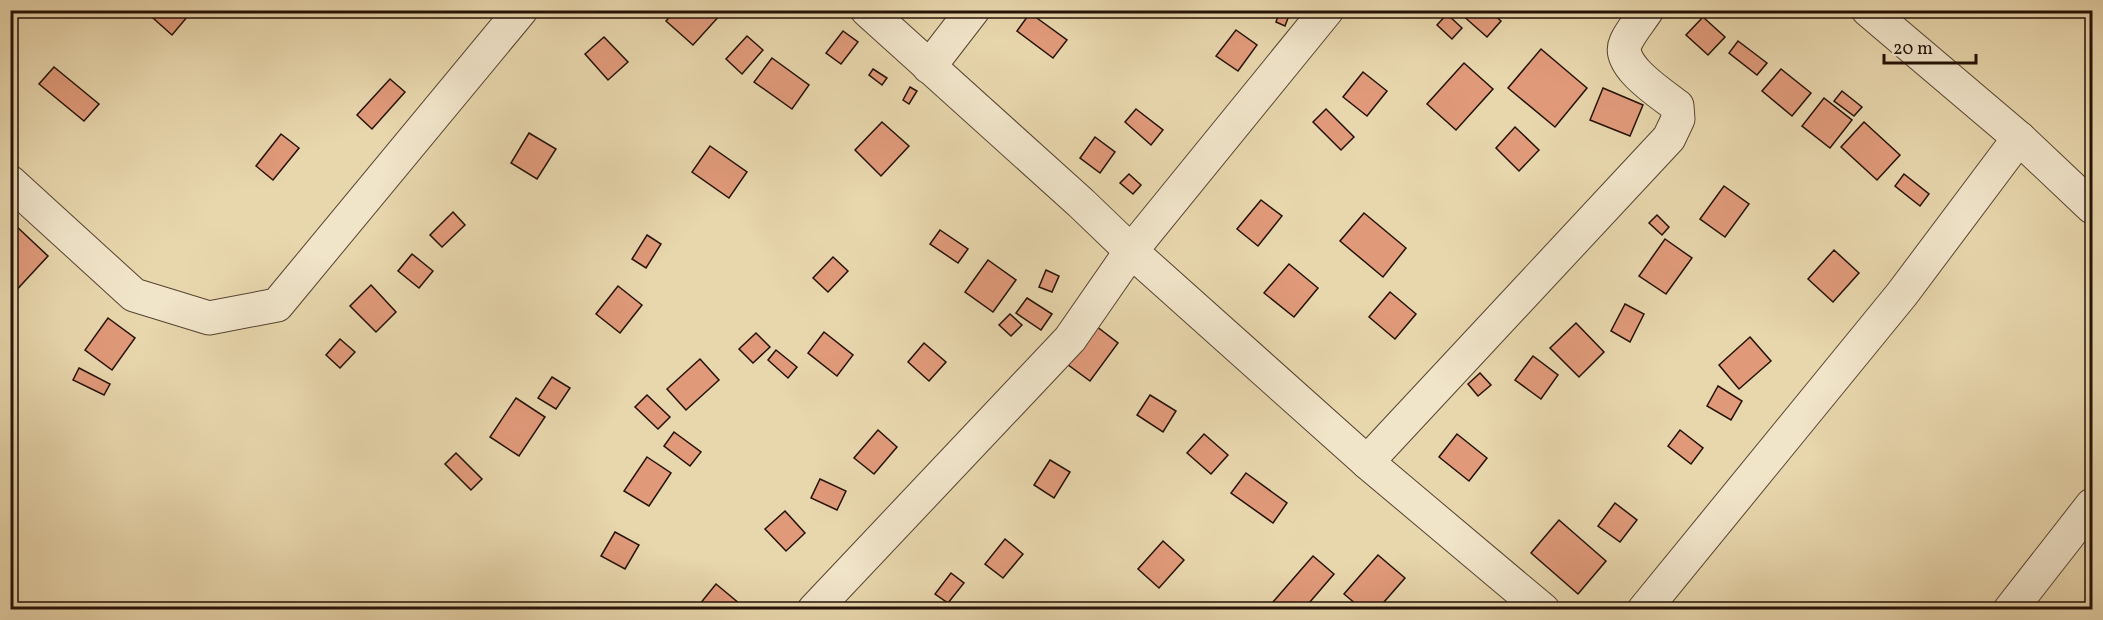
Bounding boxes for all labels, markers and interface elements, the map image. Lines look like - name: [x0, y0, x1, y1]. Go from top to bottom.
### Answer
- scale bar: [1884, 27, 1976, 65]
- text: 20 m: [1893, 37, 1933, 62]

